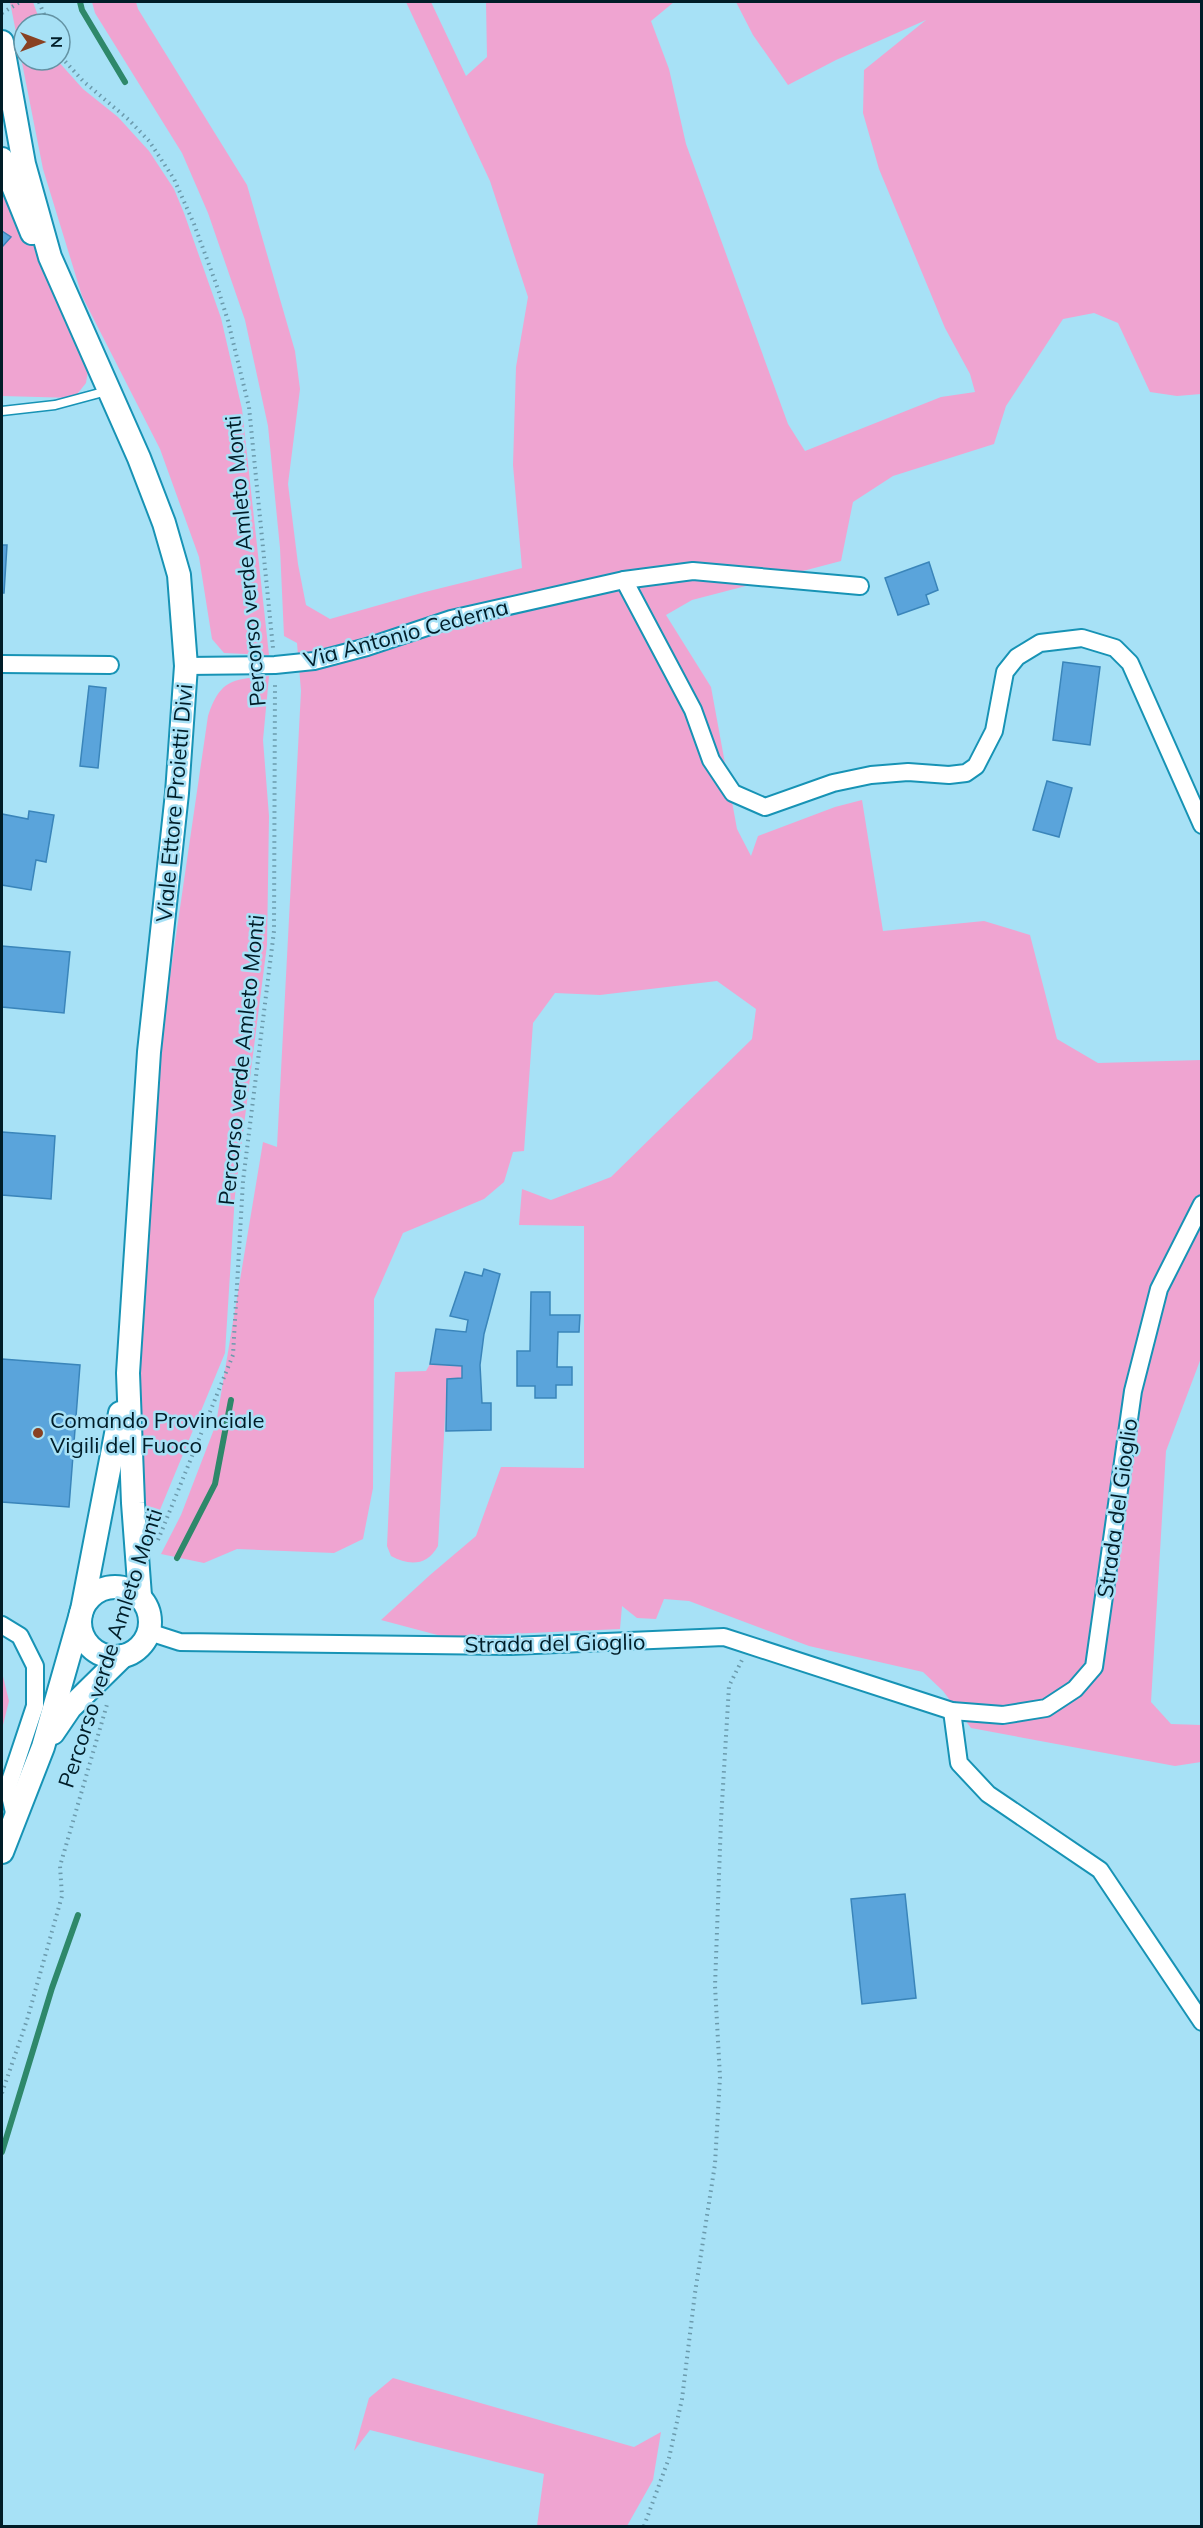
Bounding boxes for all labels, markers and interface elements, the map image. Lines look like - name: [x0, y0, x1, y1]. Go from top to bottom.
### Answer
- north arrow: [12, 12, 72, 72]
- text: N: [47, 36, 67, 48]
- street label: Percorso verde Amleto Monti: [218, 414, 272, 708]
- street label: Via Antonio Cederna: [301, 592, 511, 674]
- street label: Viale Ettore Proietti Divi: [150, 683, 198, 923]
- street label: Percorso verde Amleto Monti: [212, 913, 270, 1207]
- place label: Comando Provinciale Vigili del Fuoco: [50, 1406, 264, 1459]
- street label: Strada del Gioglio: [1091, 1416, 1143, 1600]
- marker: Comando Provinciale Vigili del Fuoco: [31, 1426, 45, 1440]
- street label: Percorso verde Amleto Monti: [52, 1505, 168, 1791]
- street label: Strada del Gioglio: [464, 1627, 646, 1659]

